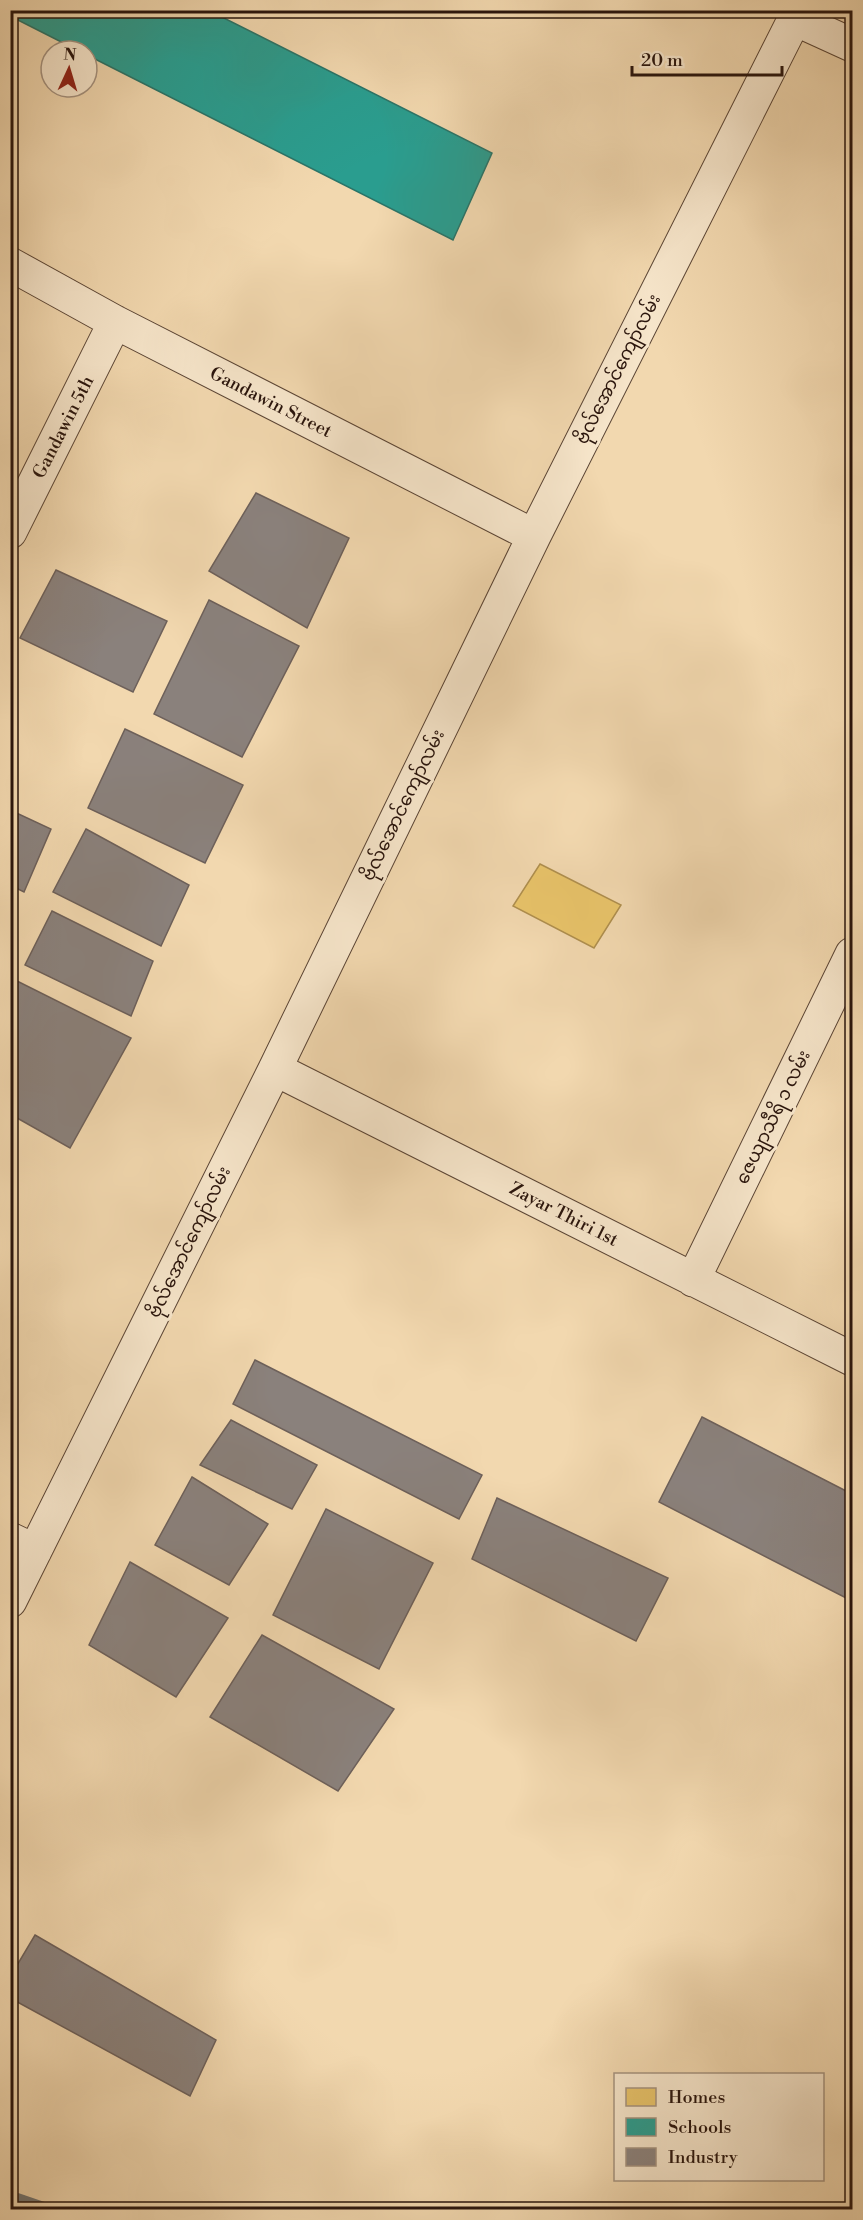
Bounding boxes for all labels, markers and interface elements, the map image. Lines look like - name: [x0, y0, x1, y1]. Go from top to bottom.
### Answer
- north arrow: [39, 39, 99, 99]
- scale bar: [632, 39, 782, 77]
- text: N: [63, 45, 77, 65]
- text: 20 m: [641, 49, 683, 72]
- street label: ဗိုလ်အောင်ကျော်လမ်း: [568, 289, 669, 450]
- street label: Gandawin Street: [206, 362, 336, 443]
- street label: Gandawin 5th: [28, 372, 99, 482]
- street label: ဗိုလ်အောင်ကျော်လမ်း: [354, 724, 453, 886]
- street label: ဇေယျာသီရိ ၁ လမ်း: [728, 1045, 819, 1189]
- street label: ဗိုလ်အောင်ကျော်လမ်း: [140, 1161, 239, 1323]
- street label: Zayar Thiri 1st: [506, 1177, 623, 1252]
- legend: [614, 2073, 824, 2181]
- text: Homes: [668, 2086, 725, 2109]
- text: Schools: [668, 2116, 732, 2139]
- text: Industry: [668, 2146, 738, 2169]

